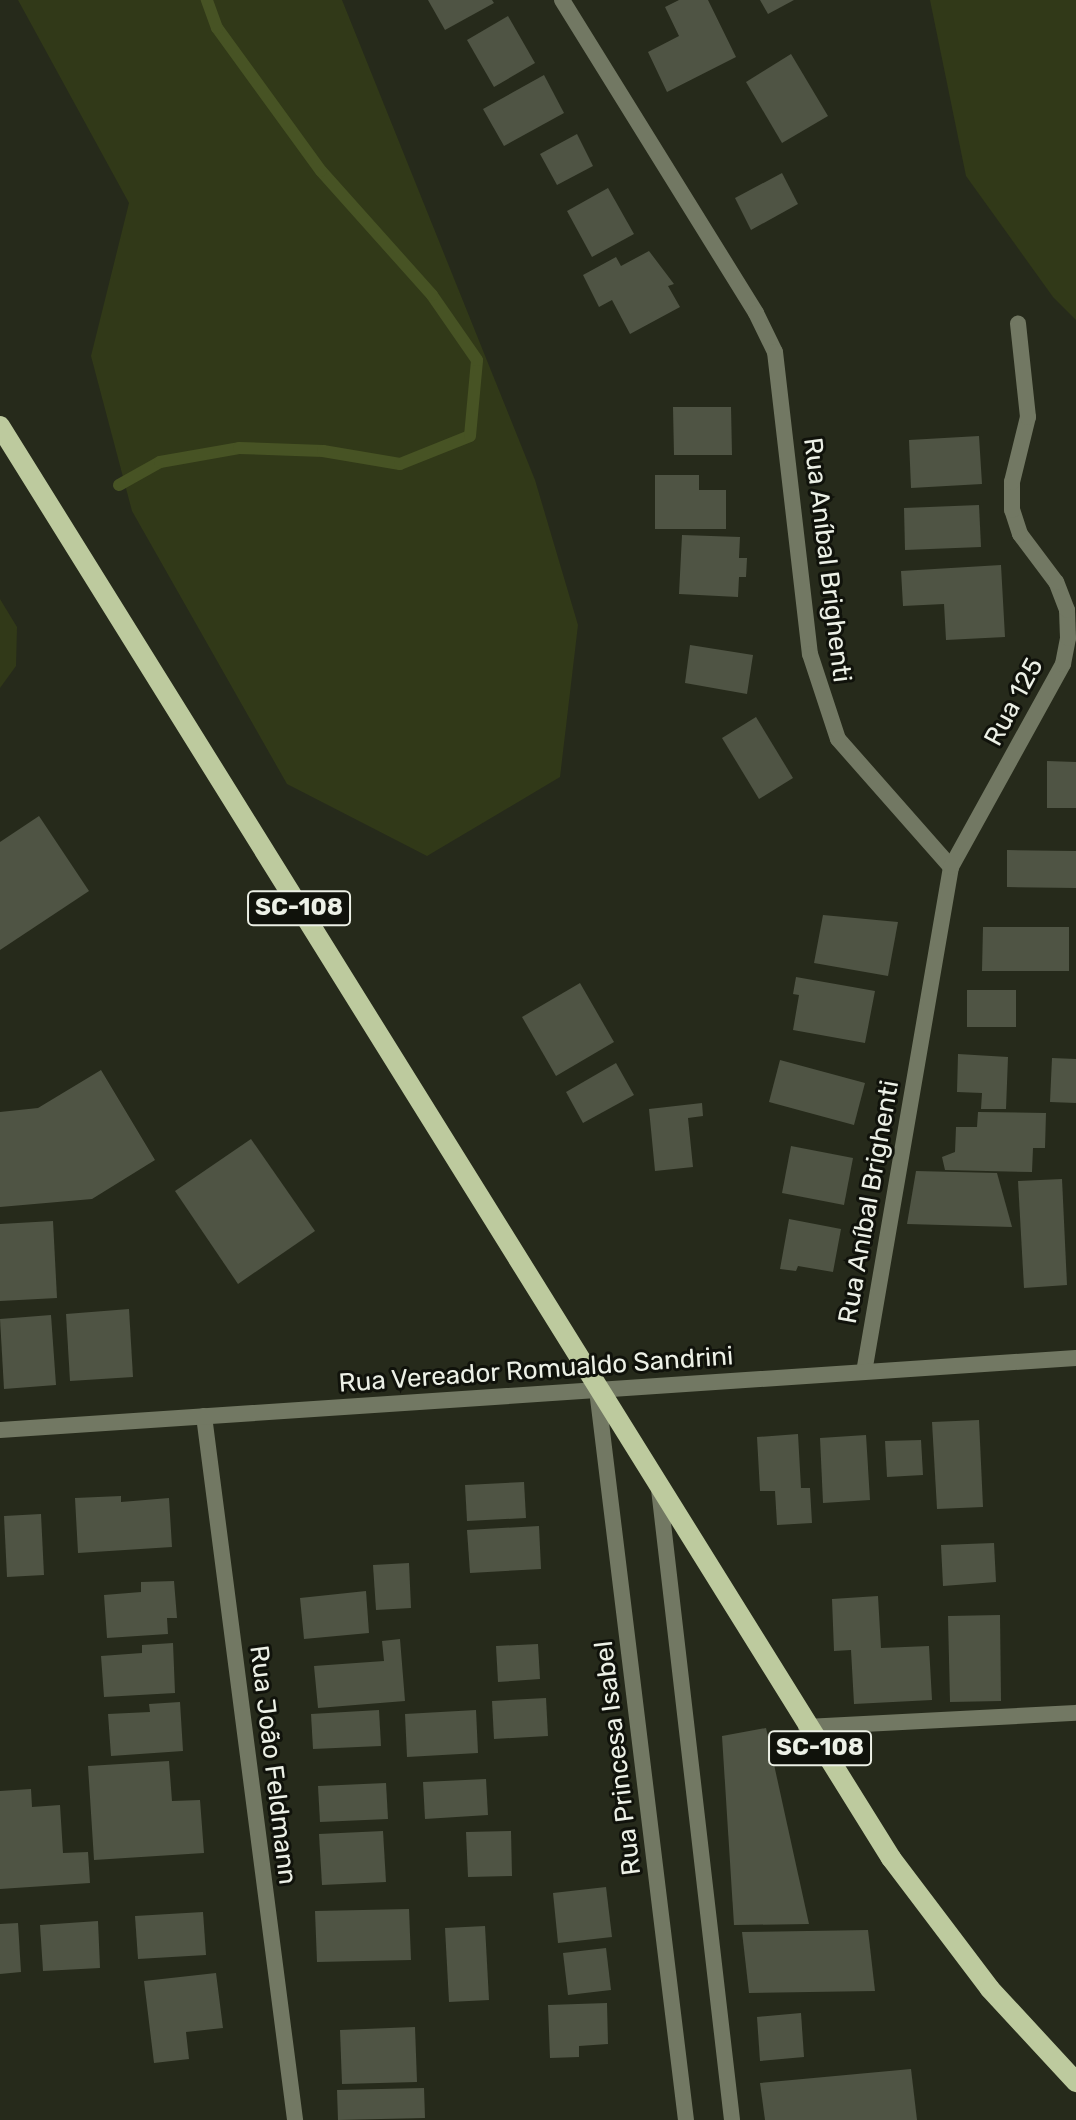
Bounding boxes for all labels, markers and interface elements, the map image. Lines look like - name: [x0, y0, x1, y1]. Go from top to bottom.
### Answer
- street label: Rua Aníbal Brighenti: [796, 436, 858, 684]
- street label: Rua 125: [978, 653, 1050, 751]
- road number: SC-108: [247, 888, 351, 928]
- street label: Rua Aníbal Brighenti: [832, 1078, 906, 1326]
- street label: Rua Vereador Romualdo Sandrini: [337, 1341, 735, 1399]
- street label: Rua Princesa Isabel: [588, 1639, 648, 1877]
- street label: Rua João Feldmann: [243, 1644, 303, 1886]
- road number: SC-108: [768, 1728, 872, 1768]

